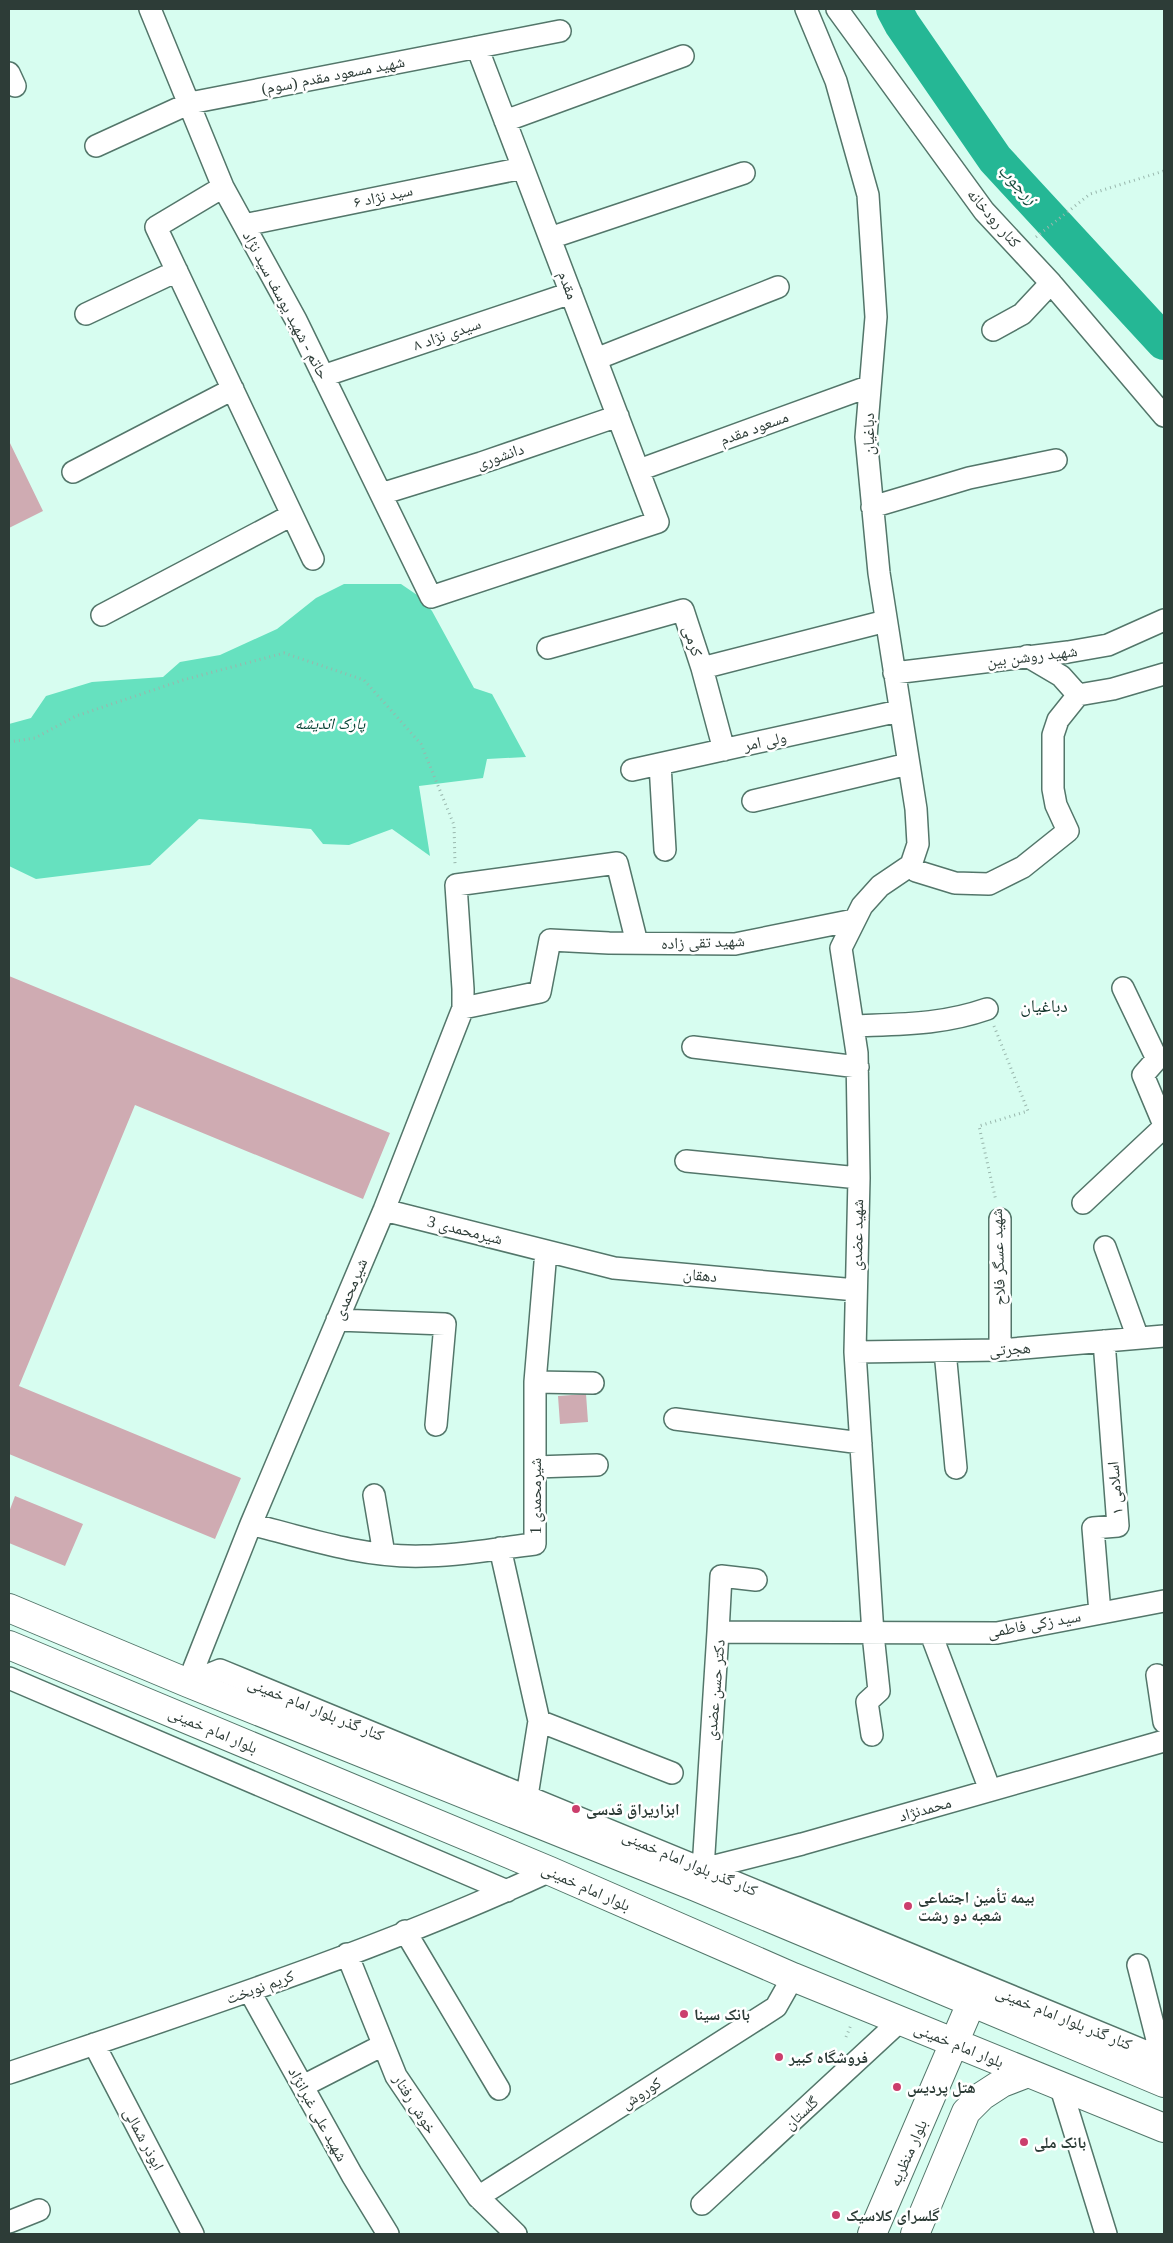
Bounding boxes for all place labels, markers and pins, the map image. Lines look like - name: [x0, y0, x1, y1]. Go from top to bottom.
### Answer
- place label: ابزاریراق قدسی: [586, 1801, 679, 1819]
- marker: ابزاریراق قدسی: [570, 1803, 582, 1815]
- place label: بیمه تأمین اجتماعی شعبه دو رشت: [918, 1888, 1034, 1924]
- marker: بیمه تأمین اجتماعی شعبه دو رشت: [902, 1900, 914, 1912]
- place label: بانک سینا: [694, 2006, 750, 2023]
- marker: بانک سینا: [678, 2008, 690, 2020]
- place label: فروشگاه کبیر: [788, 2049, 868, 2066]
- marker: فروشگاه کبیر: [773, 2051, 785, 2063]
- place label: هتل پرديس: [907, 2079, 976, 2097]
- marker: هتل پرديس: [891, 2081, 903, 2093]
- place label: بانک ملی: [1034, 2134, 1086, 2152]
- marker: بانک ملی: [1018, 2136, 1030, 2148]
- place label: گلسرای کلاسیک: [846, 2207, 940, 2225]
- marker: گلسرای کلاسیک: [830, 2209, 842, 2221]

